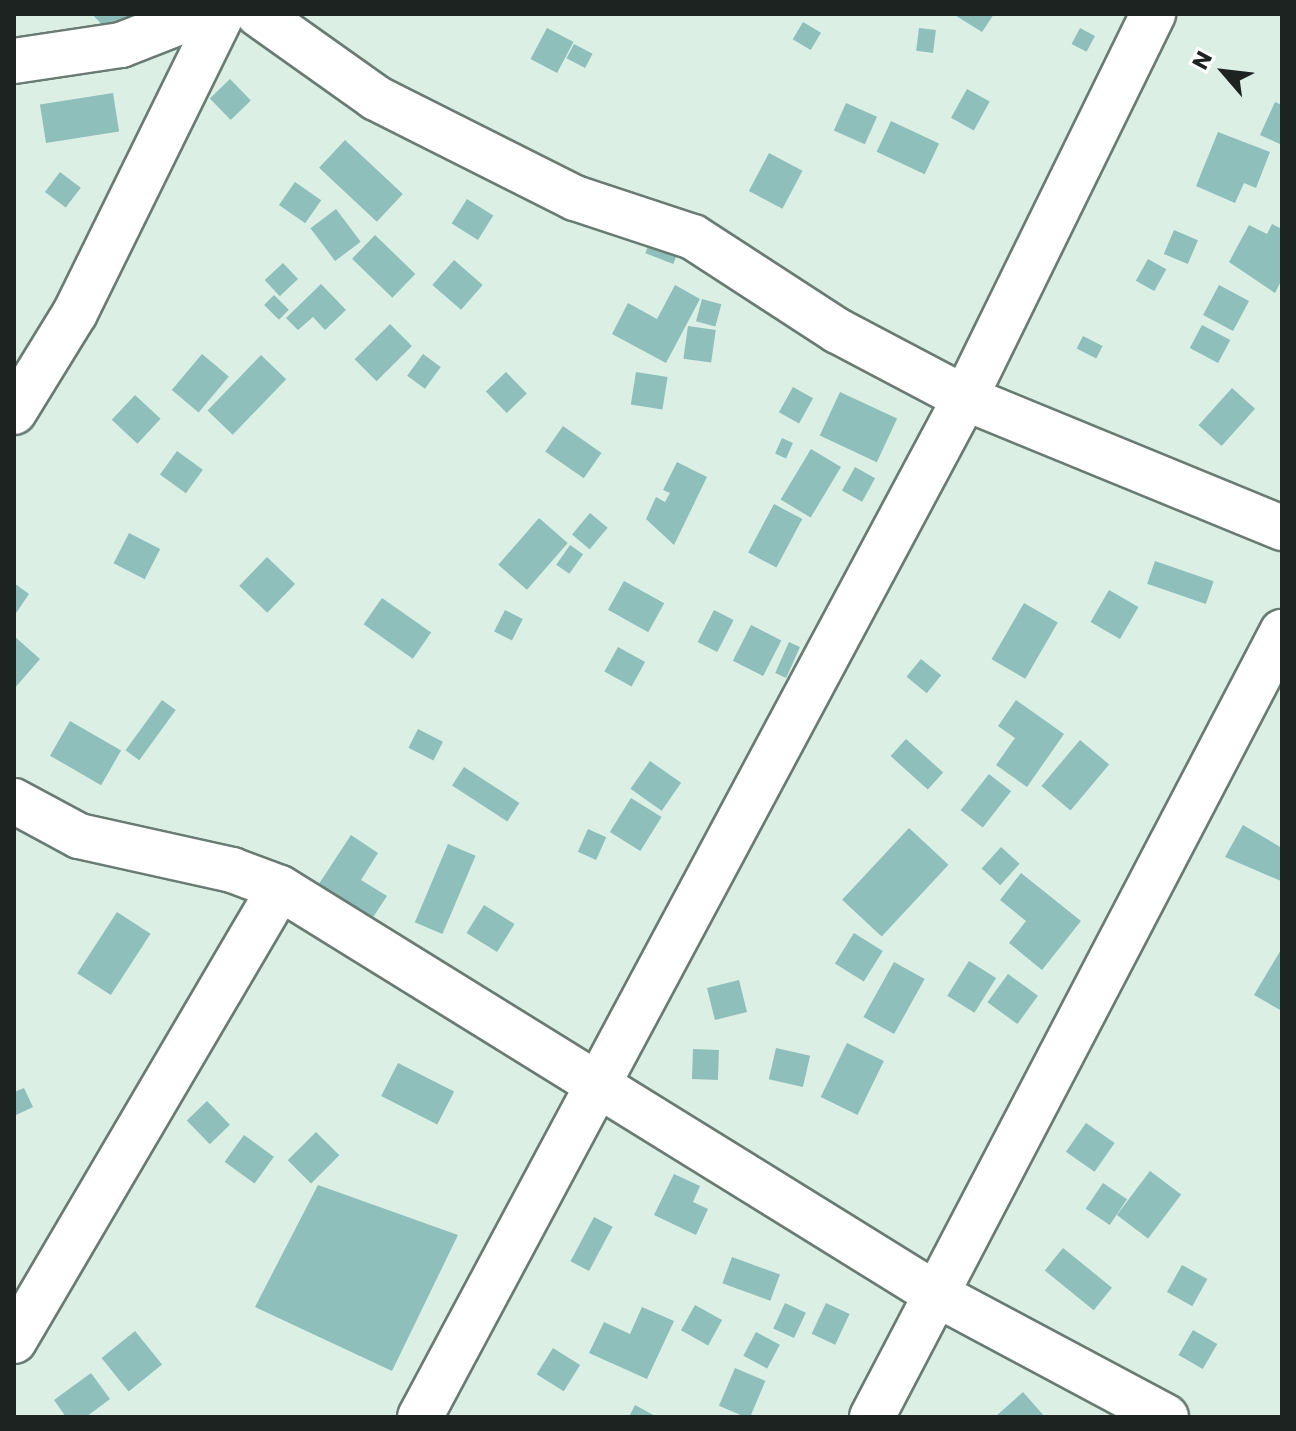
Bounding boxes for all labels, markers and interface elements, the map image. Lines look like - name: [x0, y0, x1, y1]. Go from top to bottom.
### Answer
- north arrow: [1184, 32, 1264, 112]
- text: N: [1185, 46, 1220, 75]

